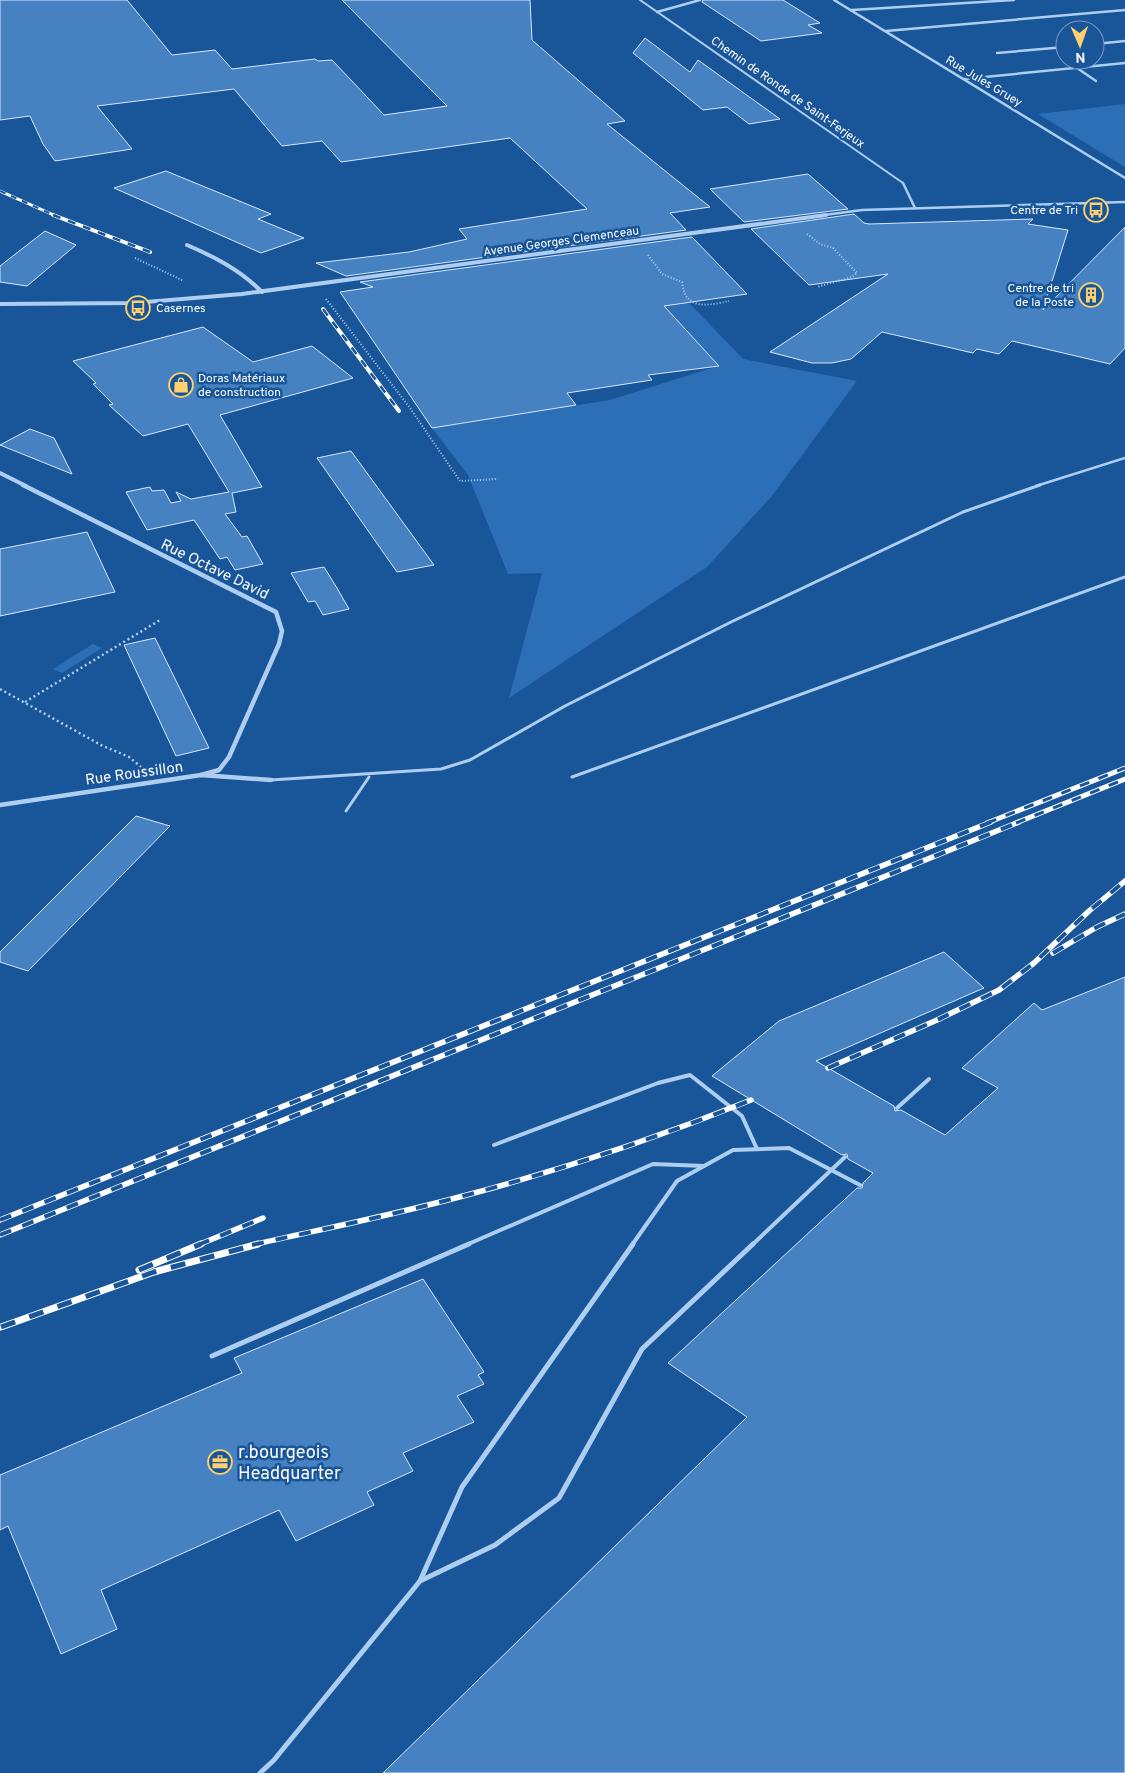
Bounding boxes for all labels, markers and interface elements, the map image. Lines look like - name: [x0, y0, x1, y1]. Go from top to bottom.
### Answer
- north arrow: [1055, 20, 1105, 70]
- street label: Chemin de Ronde de Saint-Ferjeux: [707, 33, 868, 152]
- text: N: [1075, 48, 1086, 65]
- street label: Rue Jules Gruey: [942, 53, 1025, 111]
- bus stop icon: Centre de Tri: [1083, 197, 1109, 223]
- place label: Centre de Tri: [1010, 203, 1078, 219]
- street label: Avenue Georges Clemenceau: [482, 223, 640, 261]
- place label: Centre de tri de la Poste: [1008, 281, 1074, 311]
- building icon: Centre de tri de la Poste: [1078, 282, 1104, 308]
- bus stop icon: Casernes: [125, 295, 151, 321]
- place label: Casernes: [156, 301, 206, 317]
- place label: Doras Matériaux de construction: [198, 371, 285, 401]
- shop icon: Doras Matériaux de construction: [168, 372, 194, 398]
- street label: Rue Octave David: [157, 536, 272, 605]
- street label: Rue Roussillon: [84, 758, 184, 791]
- place label: r.bourgeois Headquarter: [238, 1442, 341, 1486]
- office icon: r.bourgeois Headquarter: [207, 1449, 233, 1475]

